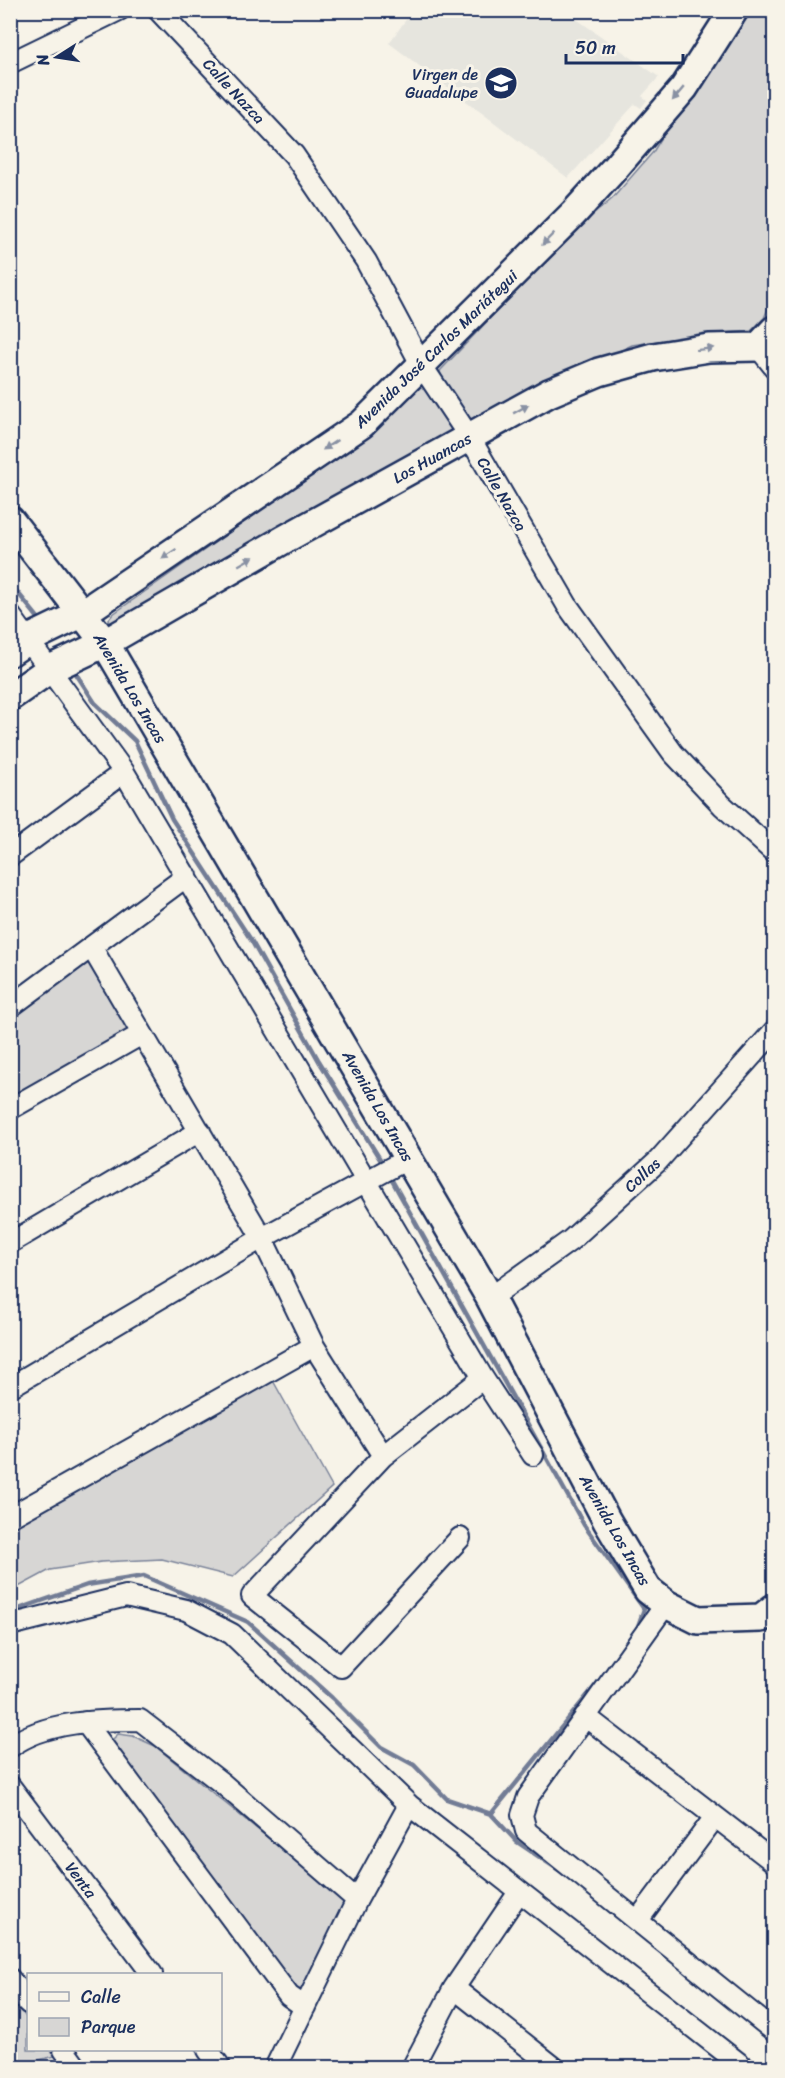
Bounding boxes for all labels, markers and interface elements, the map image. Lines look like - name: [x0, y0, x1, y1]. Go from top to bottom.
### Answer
- north arrow: [27, 27, 87, 87]
- scale bar: [566, 27, 683, 65]
- text: 50 m: [575, 32, 616, 64]
- text: N: [27, 51, 58, 69]
- street label: Calle Nazca: [195, 51, 273, 131]
- place label: Virgen de Guadalupe: [405, 60, 478, 107]
- school or university icon: Virgen de Guadalupe: [483, 65, 519, 101]
- one-way arrow: [672, 86, 685, 101]
- one-way arrow: [541, 232, 555, 247]
- street label: Avenida José Carlos Mariátegui: [346, 262, 525, 436]
- one-way arrow: [695, 344, 714, 353]
- one-way arrow: [512, 404, 529, 414]
- street label: Los Huancas: [387, 424, 478, 492]
- one-way arrow: [323, 439, 339, 451]
- street label: Calle Nazca: [469, 451, 535, 537]
- one-way arrow: [161, 548, 177, 559]
- one-way arrow: [238, 556, 255, 566]
- street label: Avenida Los Incas: [85, 626, 175, 750]
- street label: Avenida Los Incas: [334, 1044, 422, 1168]
- street label: Collas: [617, 1150, 668, 1200]
- street label: Avenida Los Incas: [571, 1468, 659, 1592]
- street label: Venta: [57, 1855, 105, 1906]
- legend: [27, 1973, 222, 2051]
- text: Calle: [81, 1981, 121, 2013]
- text: Parque: [81, 2011, 136, 2043]

